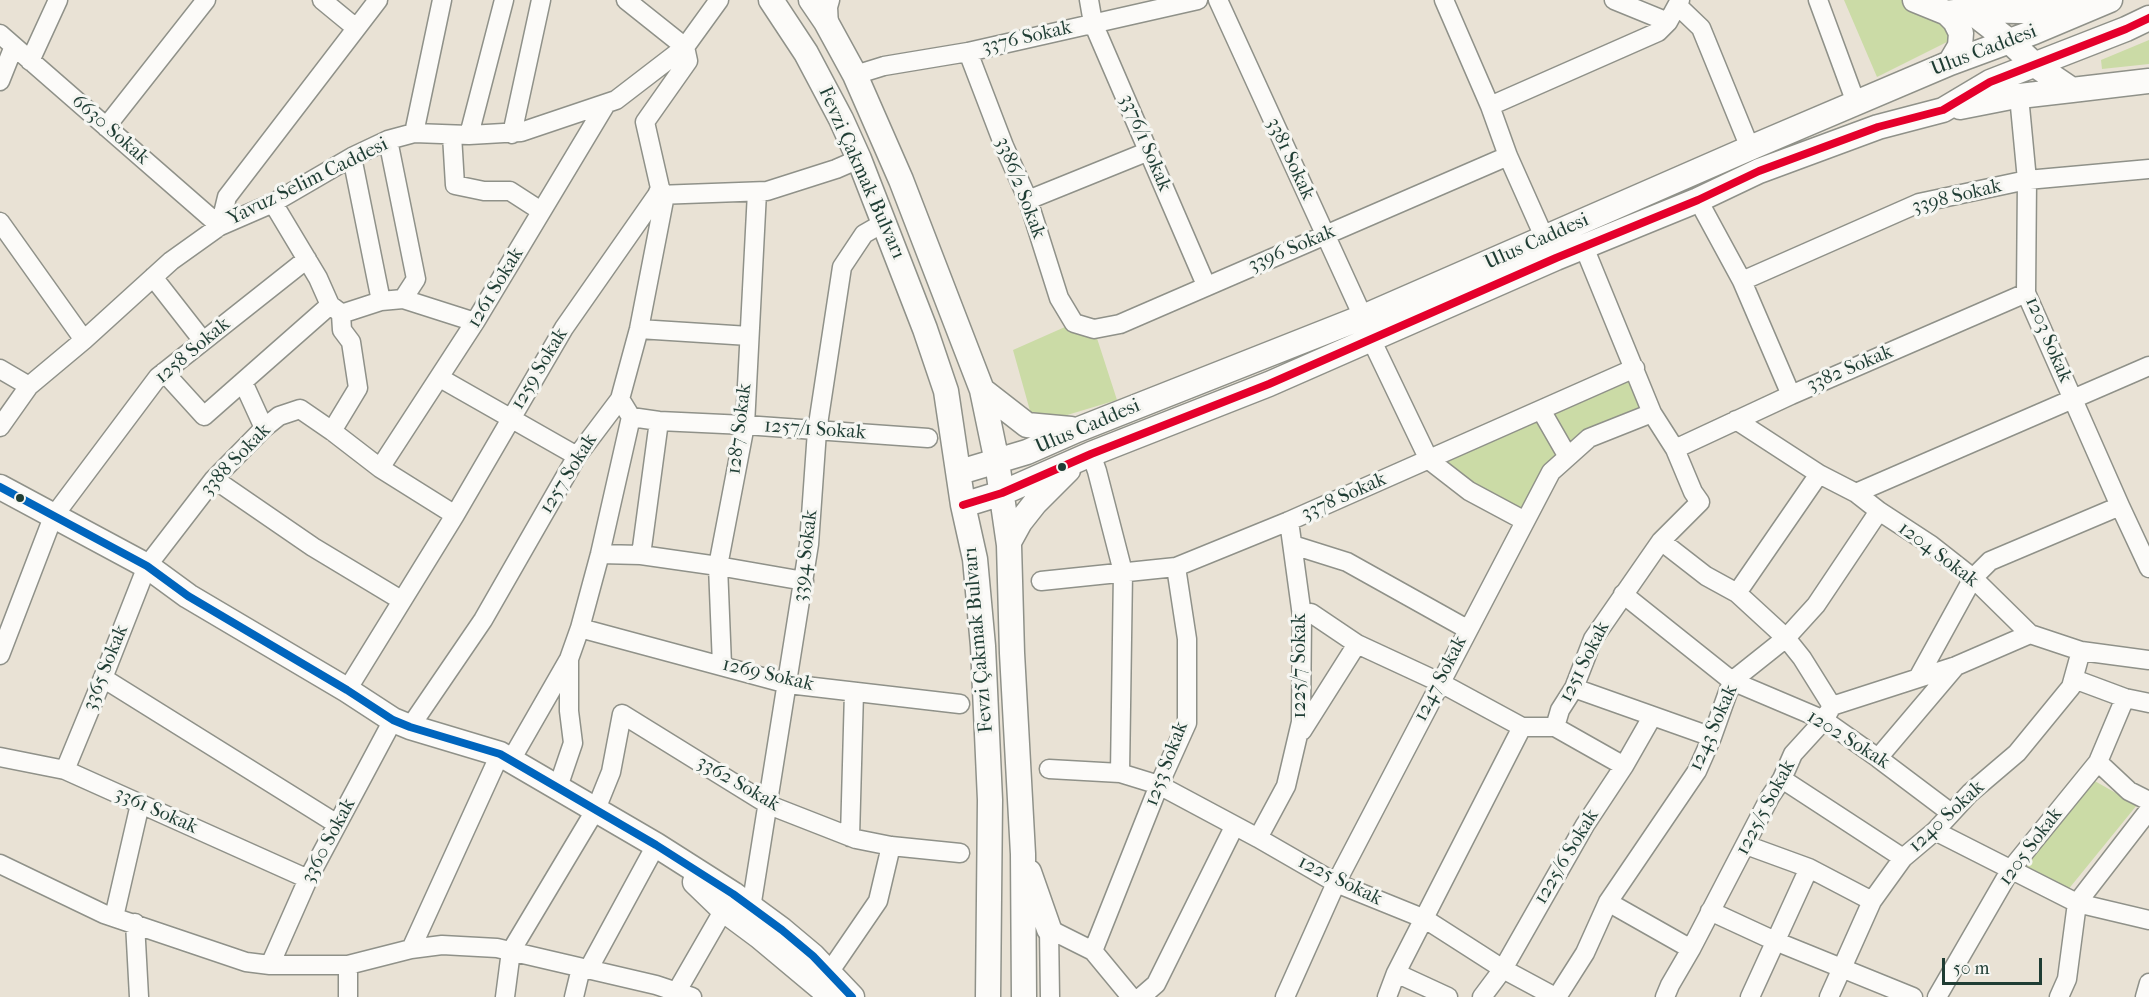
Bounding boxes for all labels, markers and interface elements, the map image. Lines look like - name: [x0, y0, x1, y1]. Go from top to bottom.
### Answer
- street label: 3376 Sokak: [980, 16, 1074, 60]
- street label: Ulus Caddesi: [1928, 20, 2040, 82]
- street label: Fevzi Çakmak Bulvarı: [812, 83, 910, 263]
- street label: 6630 Sokak: [66, 90, 154, 170]
- street label: 3376/1 Sokak: [1114, 91, 1176, 195]
- street label: 3381 Sokak: [1261, 114, 1319, 204]
- street label: Yavuz Selim Caddesi: [224, 133, 392, 231]
- street label: 3386/2 Sokak: [990, 134, 1050, 242]
- street label: 3398 Sokak: [1910, 174, 2004, 220]
- street label: Ulus Caddesi: [1481, 208, 1593, 276]
- street label: 3396 Sokak: [1245, 220, 1339, 278]
- street label: 1261 Sokak: [463, 243, 529, 333]
- street label: 1203 Sokak: [2019, 293, 2077, 387]
- street label: 1258 Sokak: [151, 313, 235, 389]
- street label: 1259 Sokak: [506, 324, 574, 414]
- street label: 3382 Sokak: [1803, 340, 1897, 398]
- street label: 1287 Sokak: [723, 382, 757, 476]
- street label: Ulus Caddesi: [1032, 394, 1144, 460]
- street label: 1257/1 Sokak: [763, 414, 867, 446]
- street label: 3388 Sokak: [196, 419, 276, 501]
- street label: 1257 Sokak: [535, 429, 603, 519]
- unlabelled marker: [1056, 461, 1068, 473]
- street label: 3378 Sokak: [1298, 468, 1390, 526]
- unlabelled marker: [14, 492, 26, 504]
- street label: 3394 Sokak: [788, 508, 824, 604]
- street label: 1204 Sokak: [1893, 517, 1983, 593]
- street label: Fevzi Çakmak Bulvarı: [959, 546, 999, 734]
- street label: 1225/7 Sokak: [1288, 613, 1312, 719]
- street label: 1251 Sokak: [1554, 618, 1616, 706]
- street label: 3365 Sokak: [78, 622, 134, 714]
- street label: 1247 Sokak: [1409, 632, 1473, 726]
- street label: 1269 Sokak: [720, 653, 816, 697]
- street label: 1243 Sokak: [1684, 681, 1744, 775]
- street label: 1202 Sokak: [1802, 705, 1894, 775]
- street label: 1253 Sokak: [1140, 718, 1194, 810]
- street label: 3362 Sokak: [692, 751, 784, 817]
- street label: 1225/5 Sokak: [1731, 756, 1801, 860]
- street label: 1240 Sokak: [1904, 776, 1990, 858]
- street label: 3361 Sokak: [111, 782, 201, 840]
- street label: 3360 Sokak: [297, 794, 361, 888]
- street label: 1205 Sokak: [1994, 803, 2068, 891]
- street label: 1225/6 Sokak: [1529, 805, 1605, 909]
- street label: 1225 Sokak: [1294, 850, 1386, 912]
- scale bar: [1945, 946, 2046, 984]
- text: 50 m: [1953, 958, 1989, 979]

